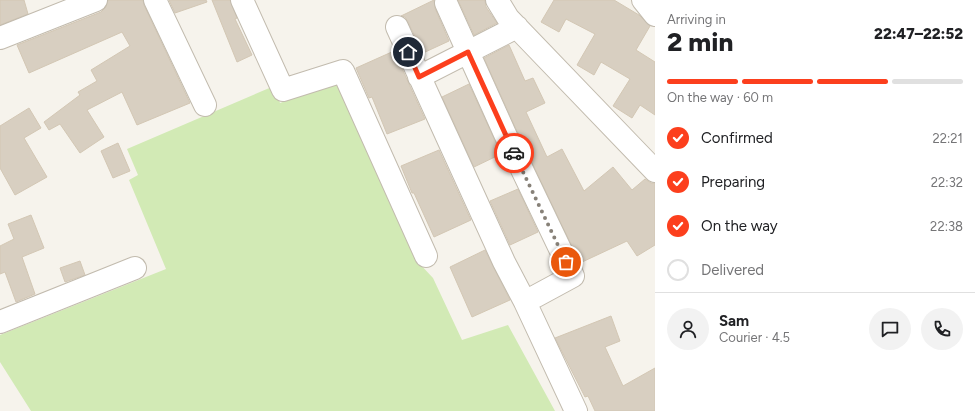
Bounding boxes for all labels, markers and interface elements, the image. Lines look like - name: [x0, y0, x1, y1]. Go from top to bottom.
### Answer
- text: Arriving in: [667, 12, 726, 27]
- text: 22:47–22:52: [874, 25, 963, 43]
- text: 2 min: [667, 26, 733, 58]
- pin: [391, 35, 425, 69]
- icon: home: [397, 41, 419, 63]
- text: On the way · 60 m: [667, 90, 773, 105]
- icon: check: [667, 127, 689, 149]
- text: Confirmed: [701, 129, 773, 147]
- text: 22:21: [933, 131, 963, 146]
- courier: [494, 133, 534, 173]
- icon: car: [503, 142, 525, 164]
- icon: check: [667, 171, 689, 193]
- text: Preparing: [701, 173, 765, 191]
- text: 22:32: [931, 175, 963, 190]
- icon: check: [667, 215, 689, 237]
- text: On the way: [701, 217, 778, 235]
- text: 22:38: [930, 219, 963, 234]
- pin: [549, 245, 583, 279]
- icon: bag: [555, 251, 577, 273]
- text: Delivered: [701, 261, 764, 279]
- button: person: [667, 308, 709, 350]
- button: chat: [869, 308, 911, 350]
- button: phone: [921, 308, 963, 350]
- text: Sam: [719, 312, 749, 330]
- text: Courier · 4.5: [719, 330, 790, 345]

